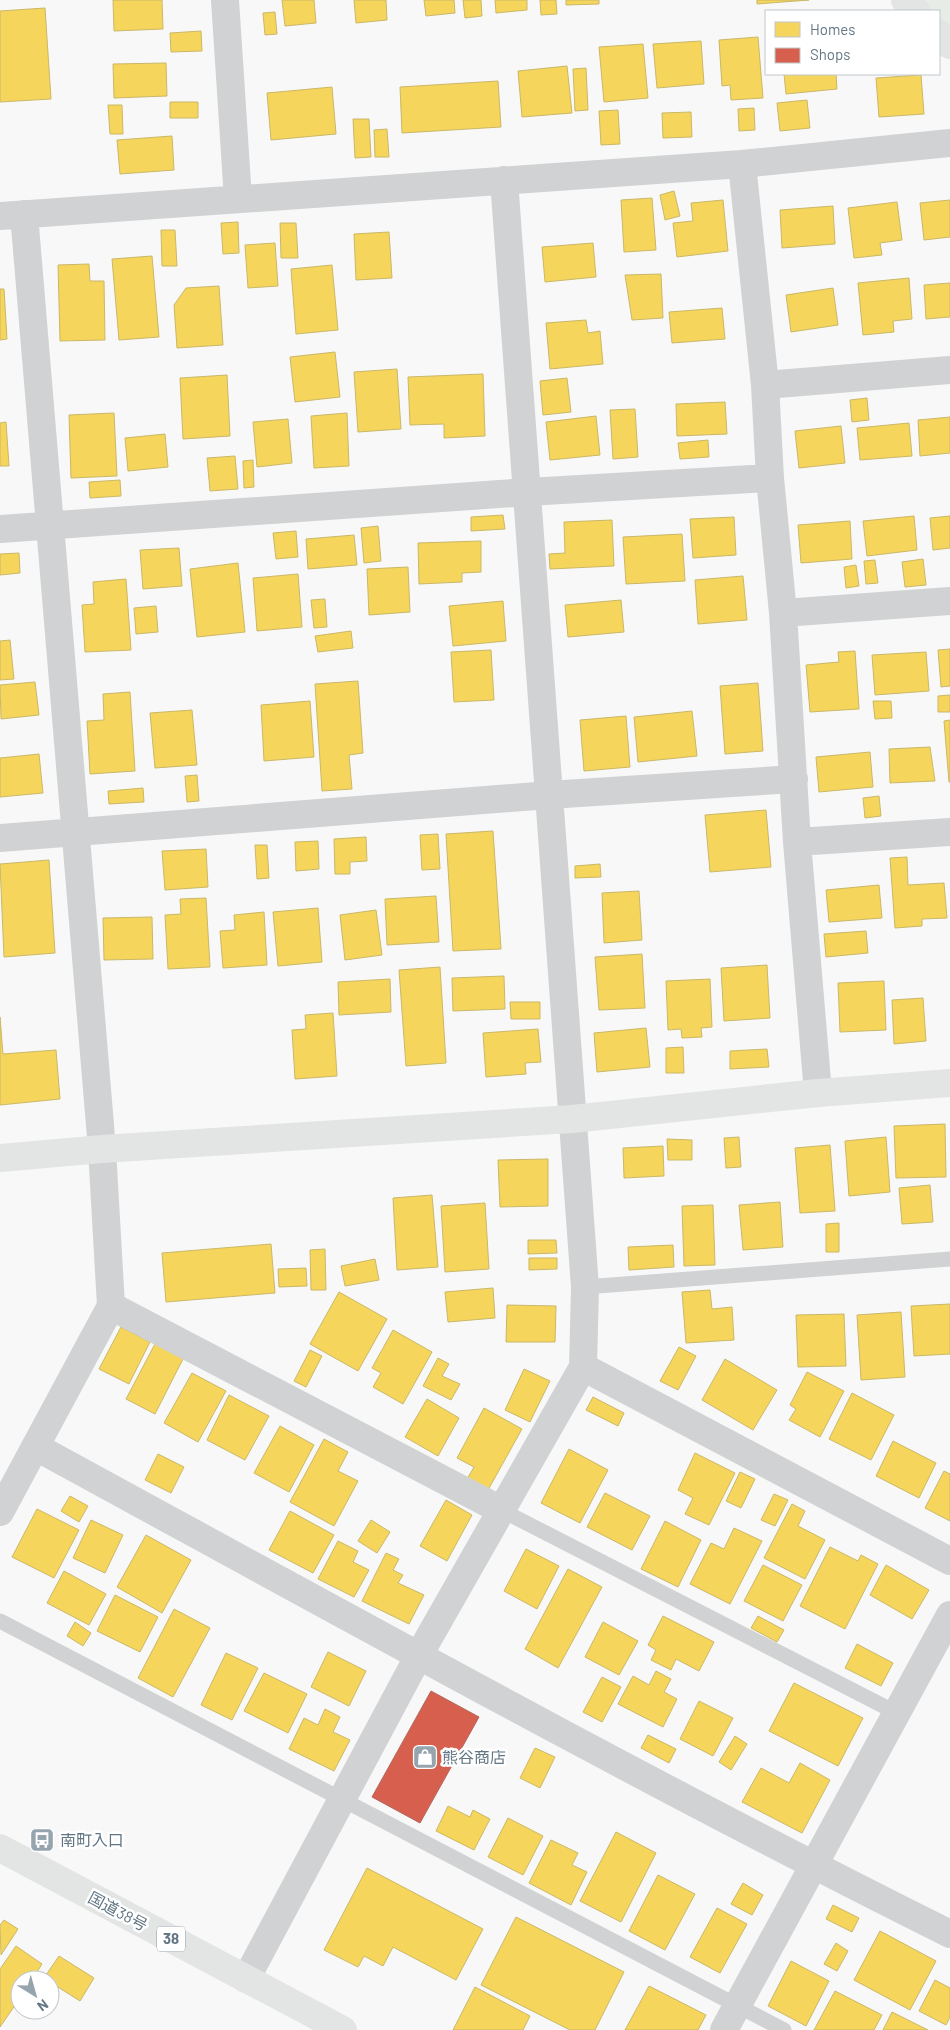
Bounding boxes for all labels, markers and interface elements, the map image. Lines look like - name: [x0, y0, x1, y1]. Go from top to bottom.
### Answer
- legend: [765, 10, 940, 75]
- text: Homes: [810, 20, 855, 38]
- text: Shops: [810, 45, 850, 63]
- shop icon: 熊谷商店: [412, 1744, 438, 1770]
- place label: 熊谷商店: [442, 1747, 506, 1766]
- bus stop icon: 南町入口: [29, 1827, 55, 1853]
- place label: 南町入口: [60, 1830, 124, 1849]
- street label: 国道38号: [85, 1887, 151, 1934]
- road number: 38: [157, 1926, 185, 1952]
- north arrow: [10, 1970, 60, 2020]
- text: N: [34, 1996, 52, 2015]

